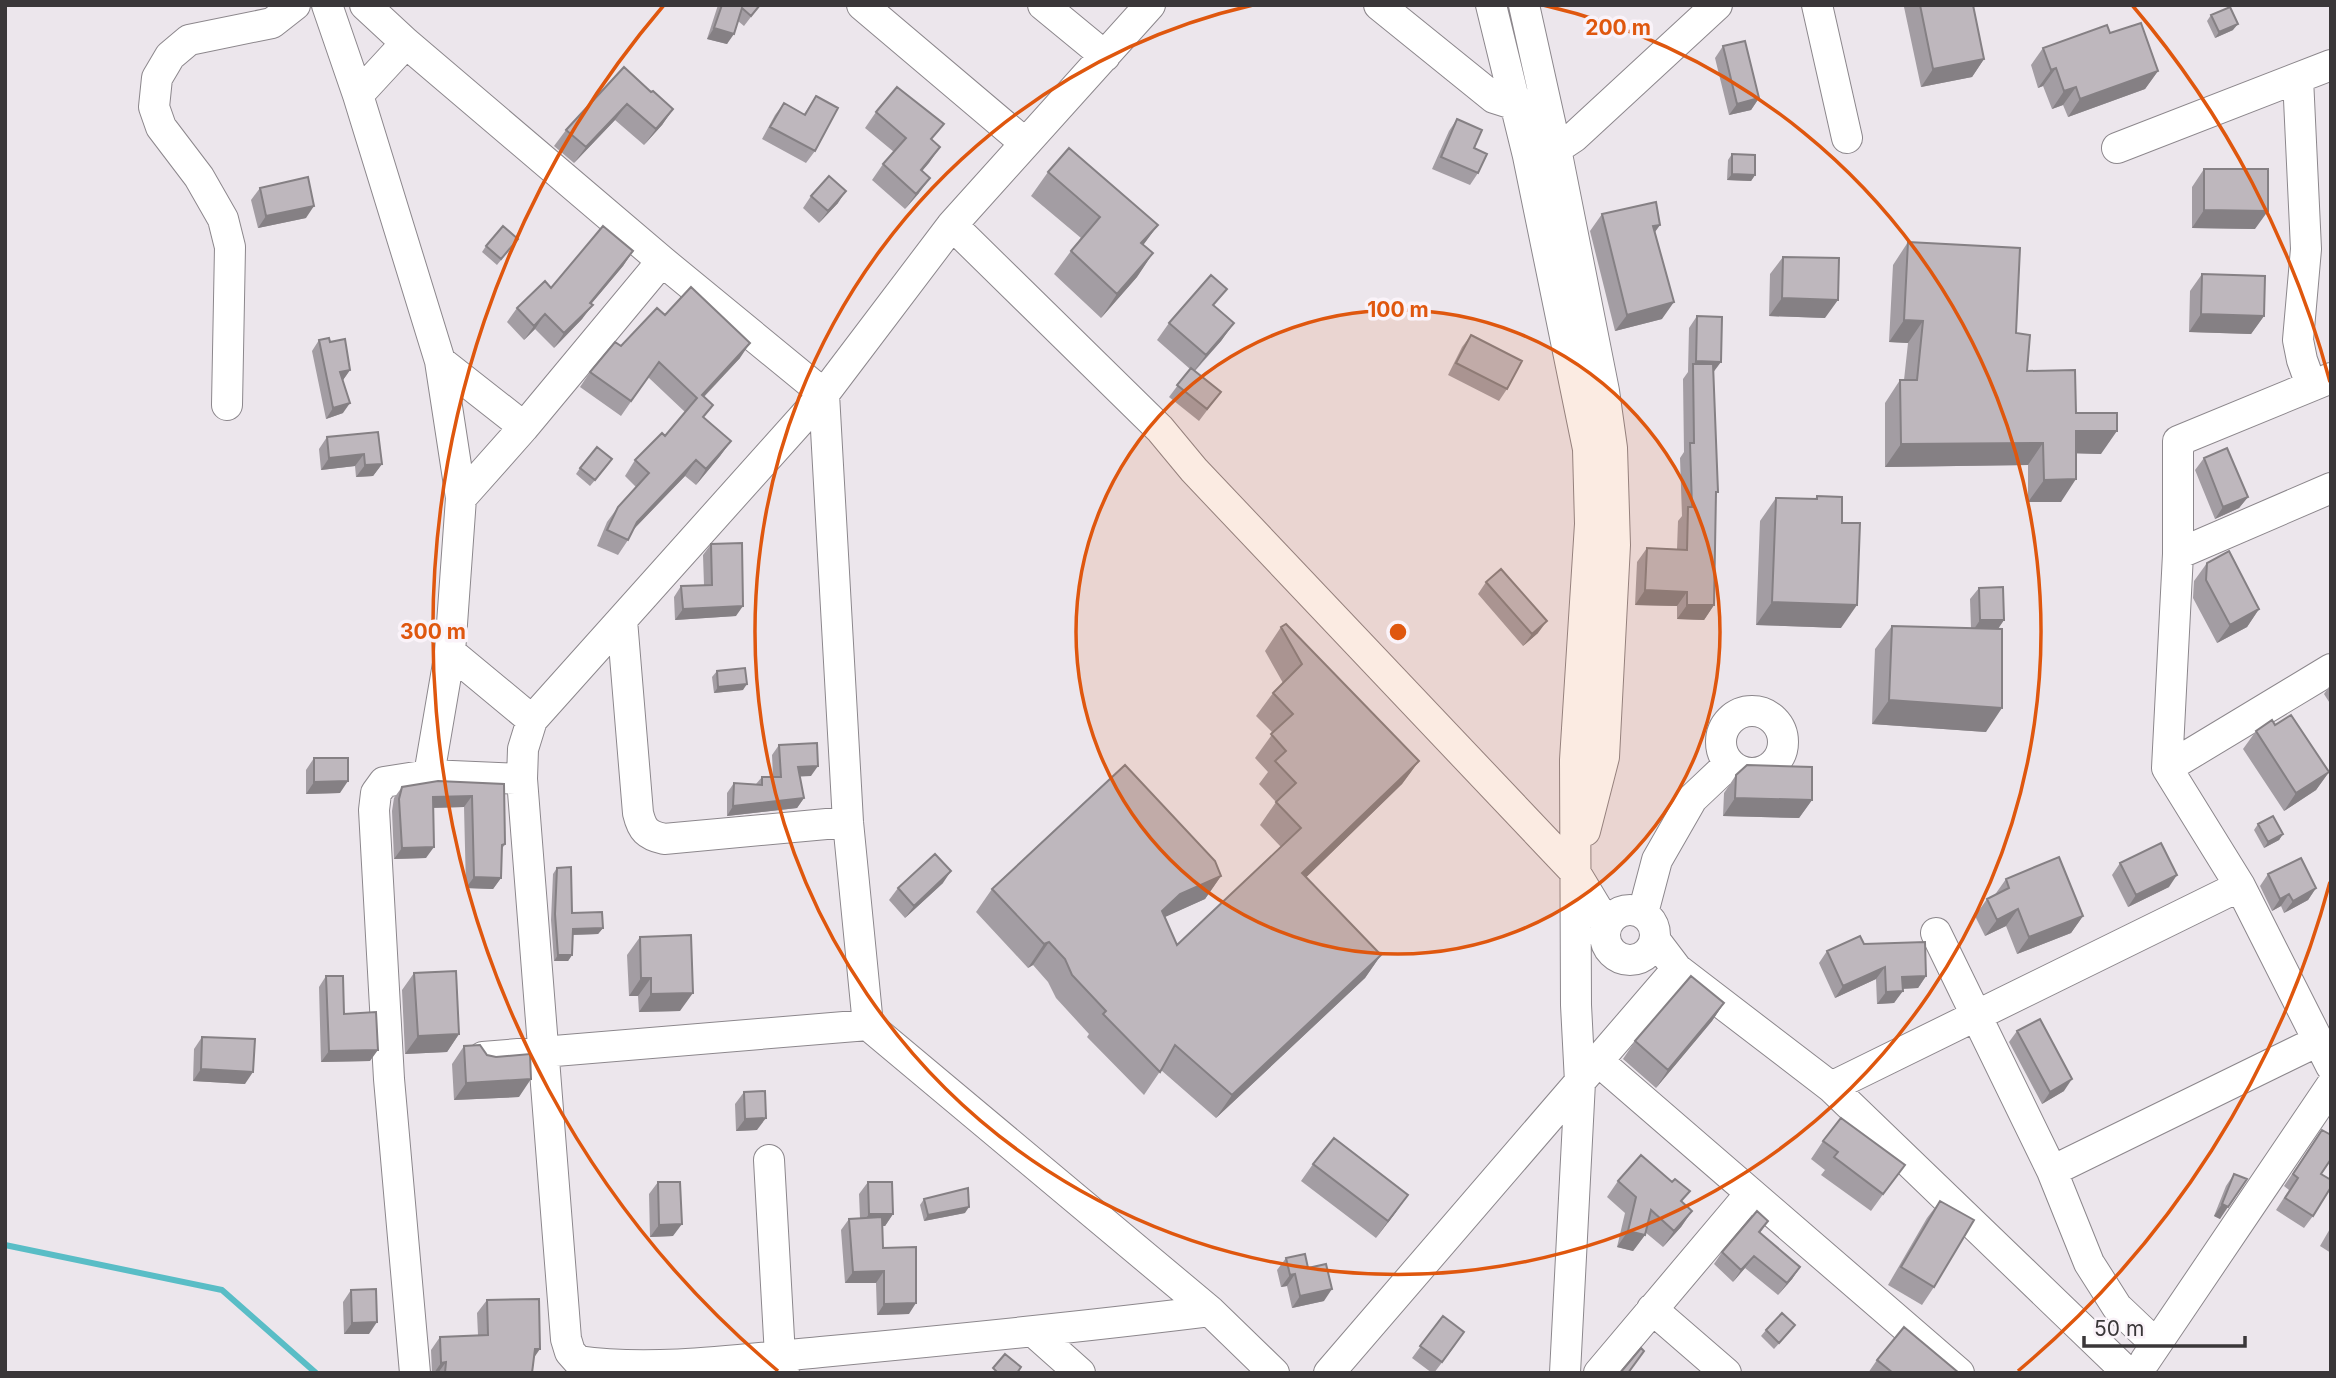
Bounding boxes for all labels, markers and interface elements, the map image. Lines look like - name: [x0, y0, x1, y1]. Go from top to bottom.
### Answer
- text: 200 m: [1585, 15, 1651, 40]
- text: 100 m: [1367, 297, 1429, 322]
- text: 300 m: [400, 619, 466, 644]
- centre of rings: [1386, 620, 1410, 644]
- scale bar: [2084, 1304, 2245, 1348]
- text: 50 m: [2094, 1316, 2144, 1341]

